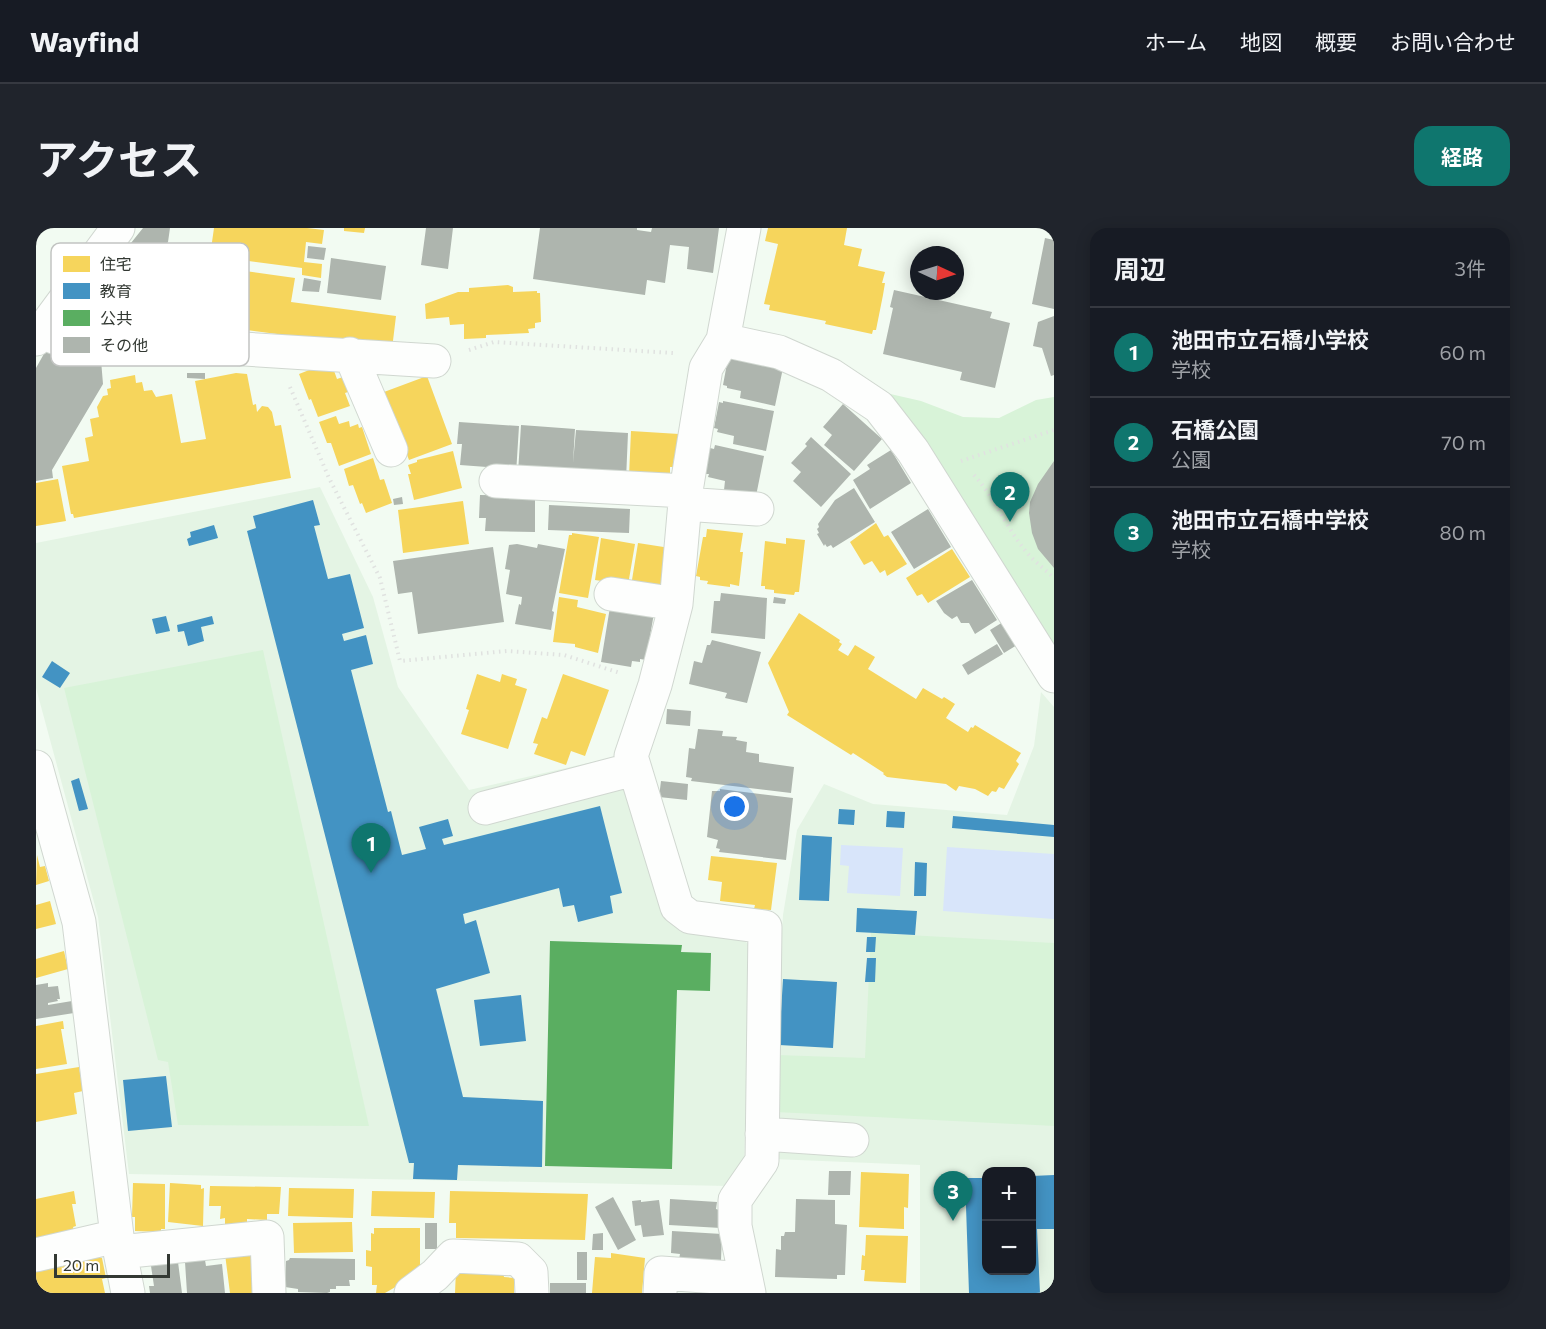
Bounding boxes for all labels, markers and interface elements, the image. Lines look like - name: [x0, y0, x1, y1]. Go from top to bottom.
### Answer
- text: Wayfind: [30, 24, 139, 58]
- text: ホーム: [1145, 29, 1207, 54]
- text: 地図: [1240, 29, 1282, 54]
- text: 概要: [1315, 29, 1357, 54]
- text: お問い合わせ: [1390, 29, 1516, 54]
- button: 経路: [1414, 126, 1510, 186]
- text: アクセス: [36, 132, 202, 184]
- legend: [51, 243, 249, 366]
- north arrow: [910, 246, 964, 300]
- text: 周辺: [1114, 253, 1166, 284]
- text: 住宅: [100, 254, 132, 273]
- text: 3件: [1455, 256, 1486, 280]
- text: 教育: [100, 281, 132, 300]
- text: 公共: [100, 308, 132, 327]
- text: 池田市立石橋小学校: [1171, 326, 1369, 353]
- text: その他: [100, 335, 148, 354]
- text: 1: [1129, 340, 1138, 364]
- text: 60 m: [1440, 340, 1486, 364]
- text: 学校: [1171, 357, 1211, 381]
- text: 石橋公園: [1171, 416, 1259, 443]
- text: 2: [1128, 430, 1139, 454]
- text: 70 m: [1441, 430, 1486, 454]
- text: 公園: [1171, 447, 1211, 471]
- pin: 2: [990, 472, 1030, 522]
- text: 池田市立石橋中学校: [1171, 506, 1369, 533]
- text: 3: [1128, 520, 1139, 544]
- text: 80 m: [1440, 520, 1486, 544]
- text: 学校: [1171, 537, 1211, 561]
- your location: [720, 792, 749, 821]
- pin: 1: [352, 824, 390, 873]
- map controls: [982, 1167, 1036, 1275]
- button: +: [982, 1167, 1036, 1221]
- pin: 3: [934, 1172, 972, 1221]
- button: −: [982, 1221, 1036, 1275]
- scale bar: [54, 1251, 170, 1278]
- text: 20 m: [63, 1255, 99, 1274]

